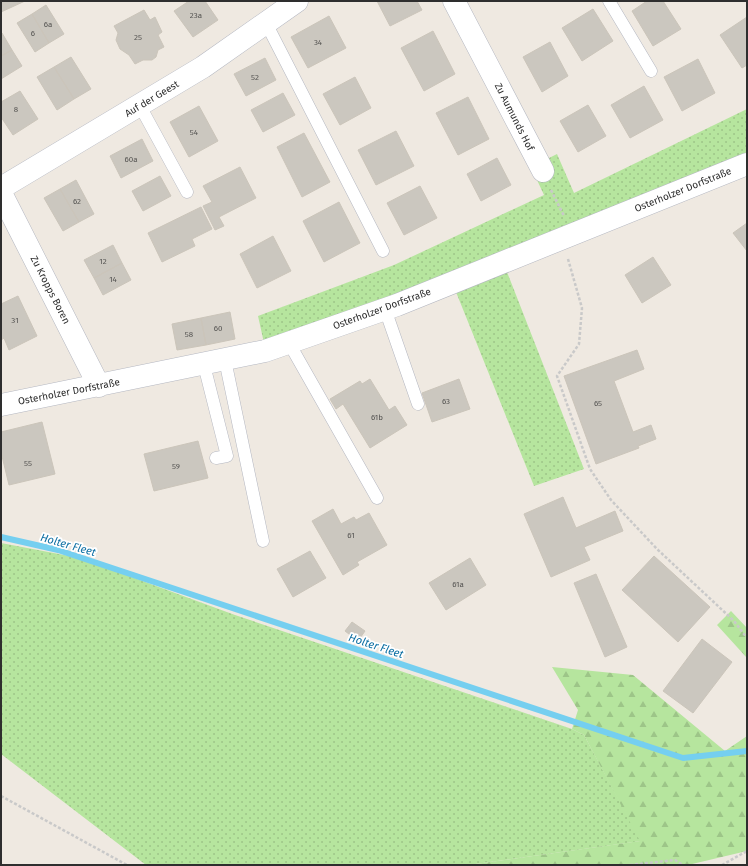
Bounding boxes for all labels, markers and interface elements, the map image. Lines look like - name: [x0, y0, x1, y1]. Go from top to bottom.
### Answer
- house number: 23a: [190, 11, 202, 20]
- house number: 6a: [44, 20, 52, 29]
- house number: 6: [31, 29, 35, 38]
- house number: 25: [134, 33, 142, 42]
- house number: 34: [314, 38, 323, 47]
- house number: 52: [251, 73, 259, 82]
- street label: Auf der Geest: [123, 78, 182, 120]
- street label: Zu Aumunds Hof: [492, 81, 537, 154]
- house number: 8: [14, 105, 19, 114]
- house number: 54: [190, 128, 199, 137]
- house number: 60a: [124, 155, 138, 164]
- street label: Osterholzer Dorfstraße: [633, 165, 733, 215]
- house number: 62: [73, 197, 81, 206]
- street label: Zu Kropps Boren: [28, 254, 72, 326]
- house number: 12: [99, 257, 107, 266]
- house number: 14: [109, 275, 118, 284]
- street label: Osterholzer Dorfstraße: [331, 286, 433, 332]
- house number: 31: [11, 316, 19, 325]
- house number: 60: [214, 324, 223, 333]
- house number: 58: [185, 330, 194, 339]
- street label: Osterholzer Dorfstraße: [17, 376, 121, 408]
- house number: 63: [442, 397, 450, 406]
- house number: 65: [594, 399, 602, 408]
- house number: 61b: [371, 413, 383, 422]
- house number: 55: [24, 459, 32, 468]
- house number: 59: [172, 462, 180, 471]
- water label: Holter Fleet: [39, 531, 97, 559]
- house number: 61: [347, 531, 355, 540]
- house number: 61a: [452, 580, 464, 589]
- water label: Holter Fleet: [347, 631, 405, 661]

